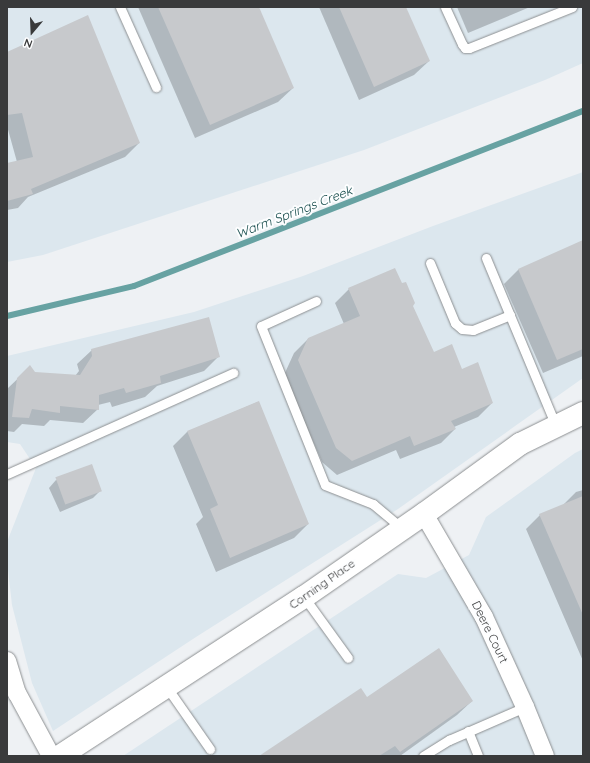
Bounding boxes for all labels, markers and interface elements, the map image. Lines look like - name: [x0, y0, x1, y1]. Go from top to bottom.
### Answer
- north arrow: [12, 12, 52, 52]
- text: N: [22, 35, 34, 51]
- water label: Warm Springs Creek: [233, 183, 355, 241]
- street label: Corning Place: [286, 556, 358, 612]
- street label: Deere Court: [469, 599, 511, 665]

